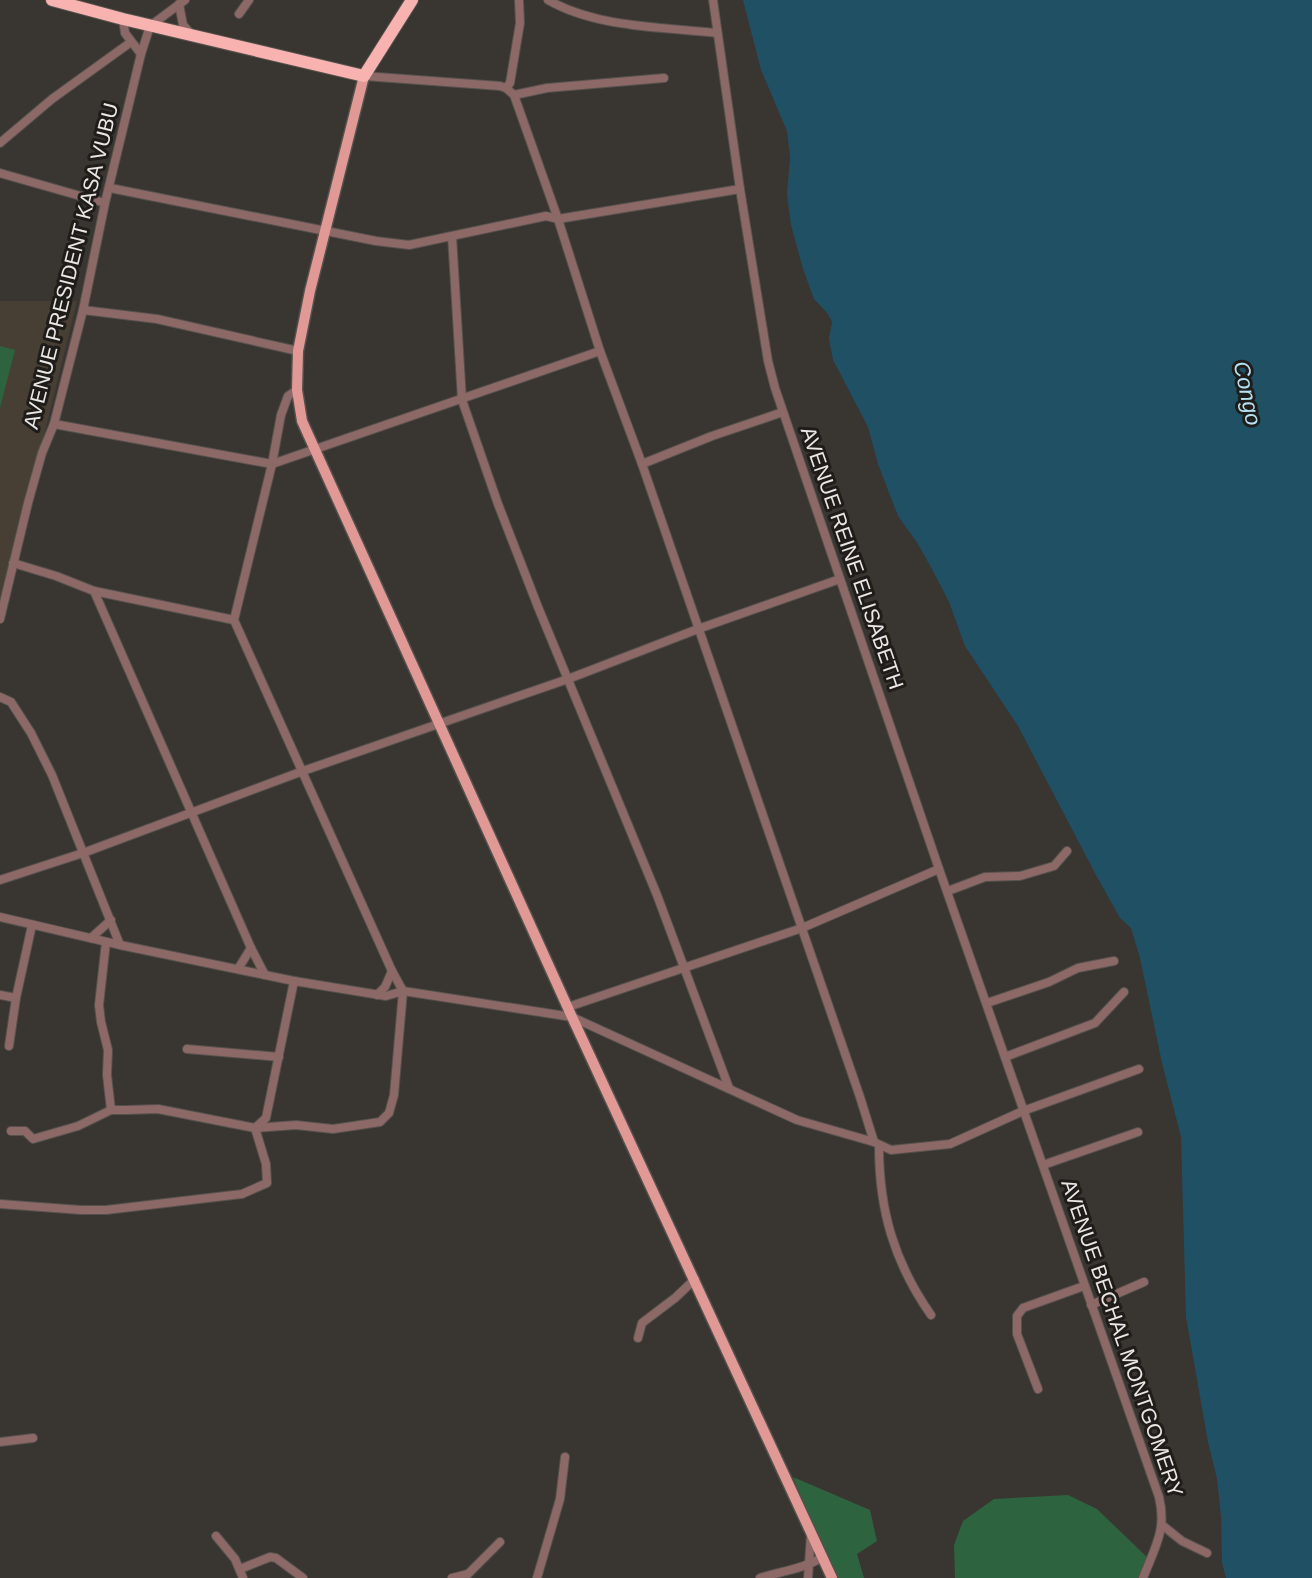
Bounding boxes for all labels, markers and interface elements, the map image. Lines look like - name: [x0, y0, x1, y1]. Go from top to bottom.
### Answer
- street label: AVENUE PRESIDENT KASA VUBU: [19, 100, 122, 431]
- water label: Congo: [1229, 359, 1266, 427]
- street label: AVENUE REINE ELISABETH: [797, 424, 908, 692]
- street label: AVENUE BECHAL MONTGOMERY: [1057, 1176, 1188, 1500]

